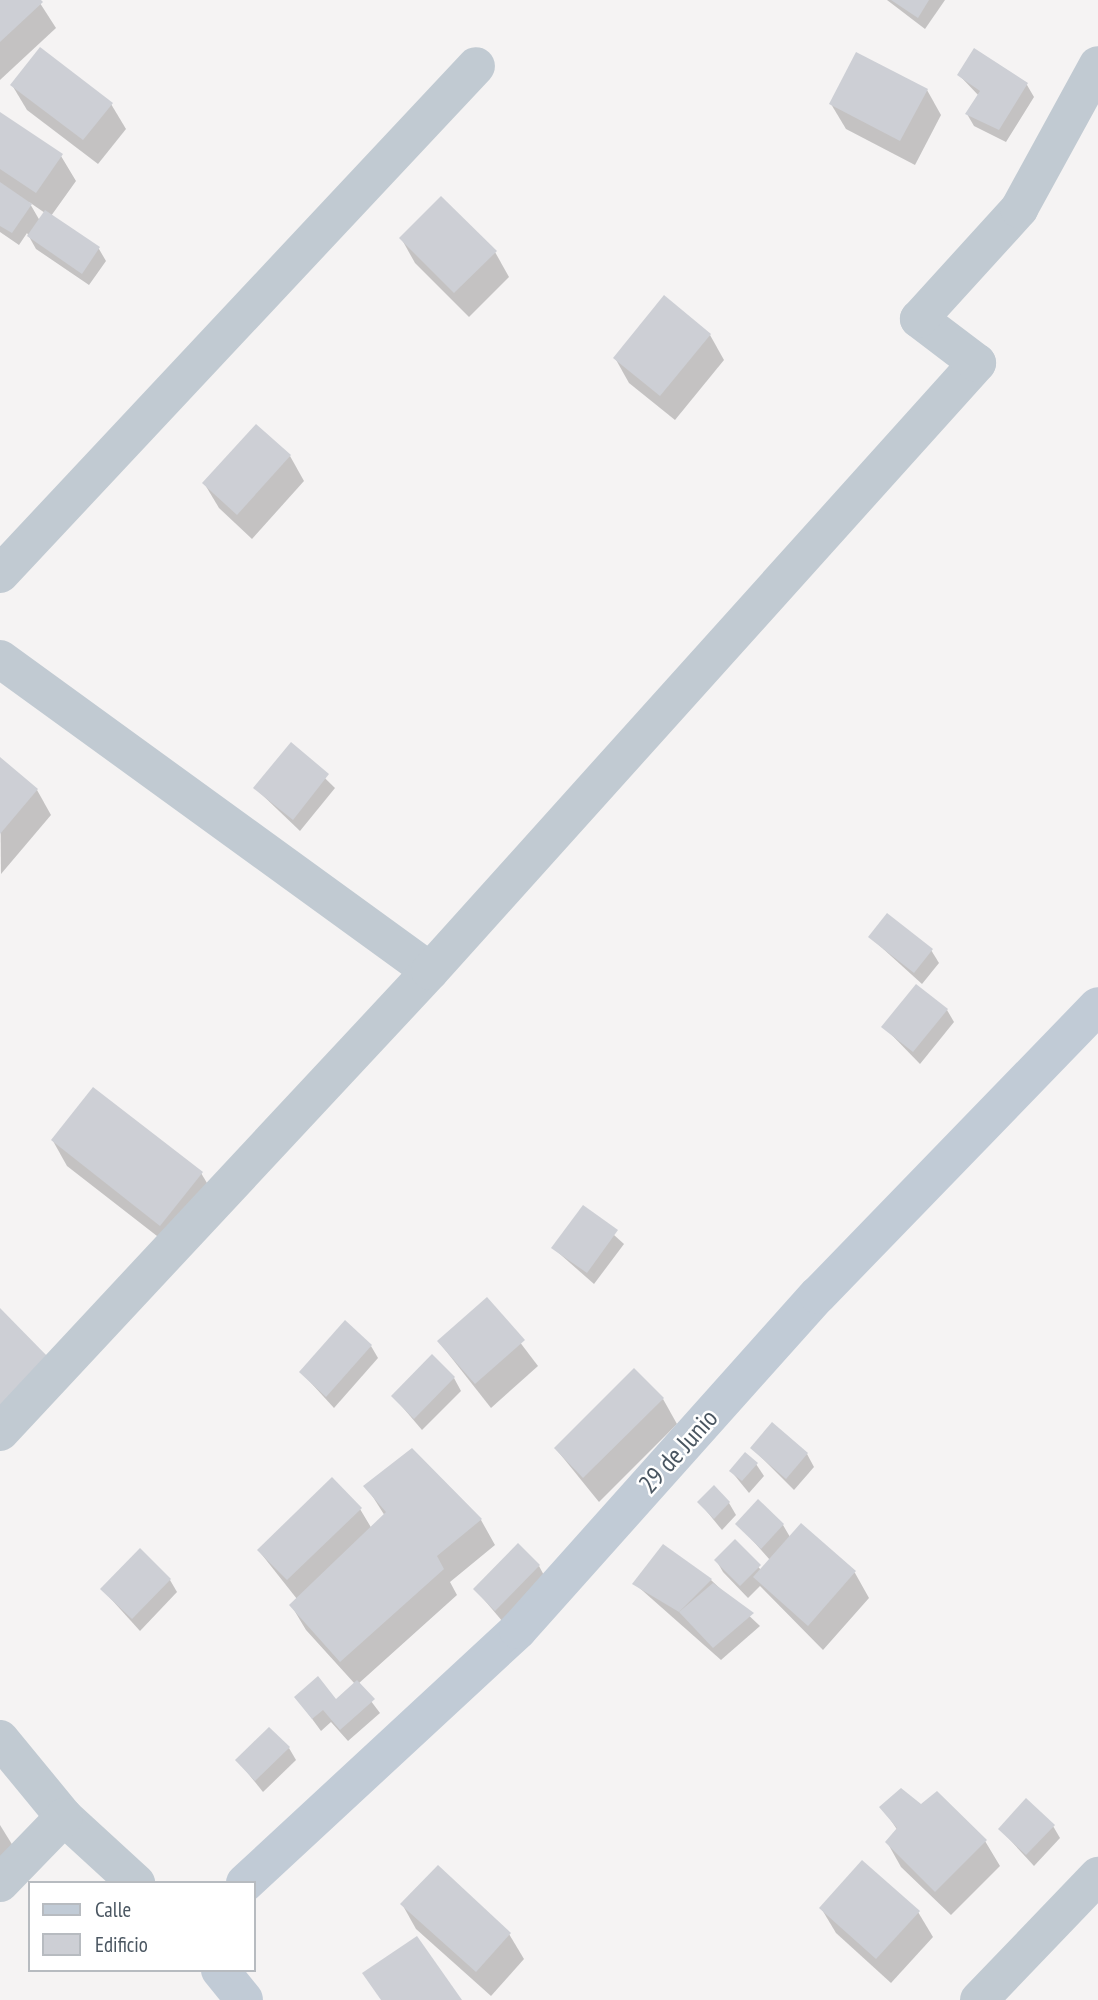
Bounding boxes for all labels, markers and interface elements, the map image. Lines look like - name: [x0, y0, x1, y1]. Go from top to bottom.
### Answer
- street label: 29 de Junio: [632, 1403, 724, 1499]
- legend: [28, 1881, 256, 1972]
- text: Calle: [95, 1896, 131, 1923]
- text: Edificio: [95, 1931, 148, 1958]

